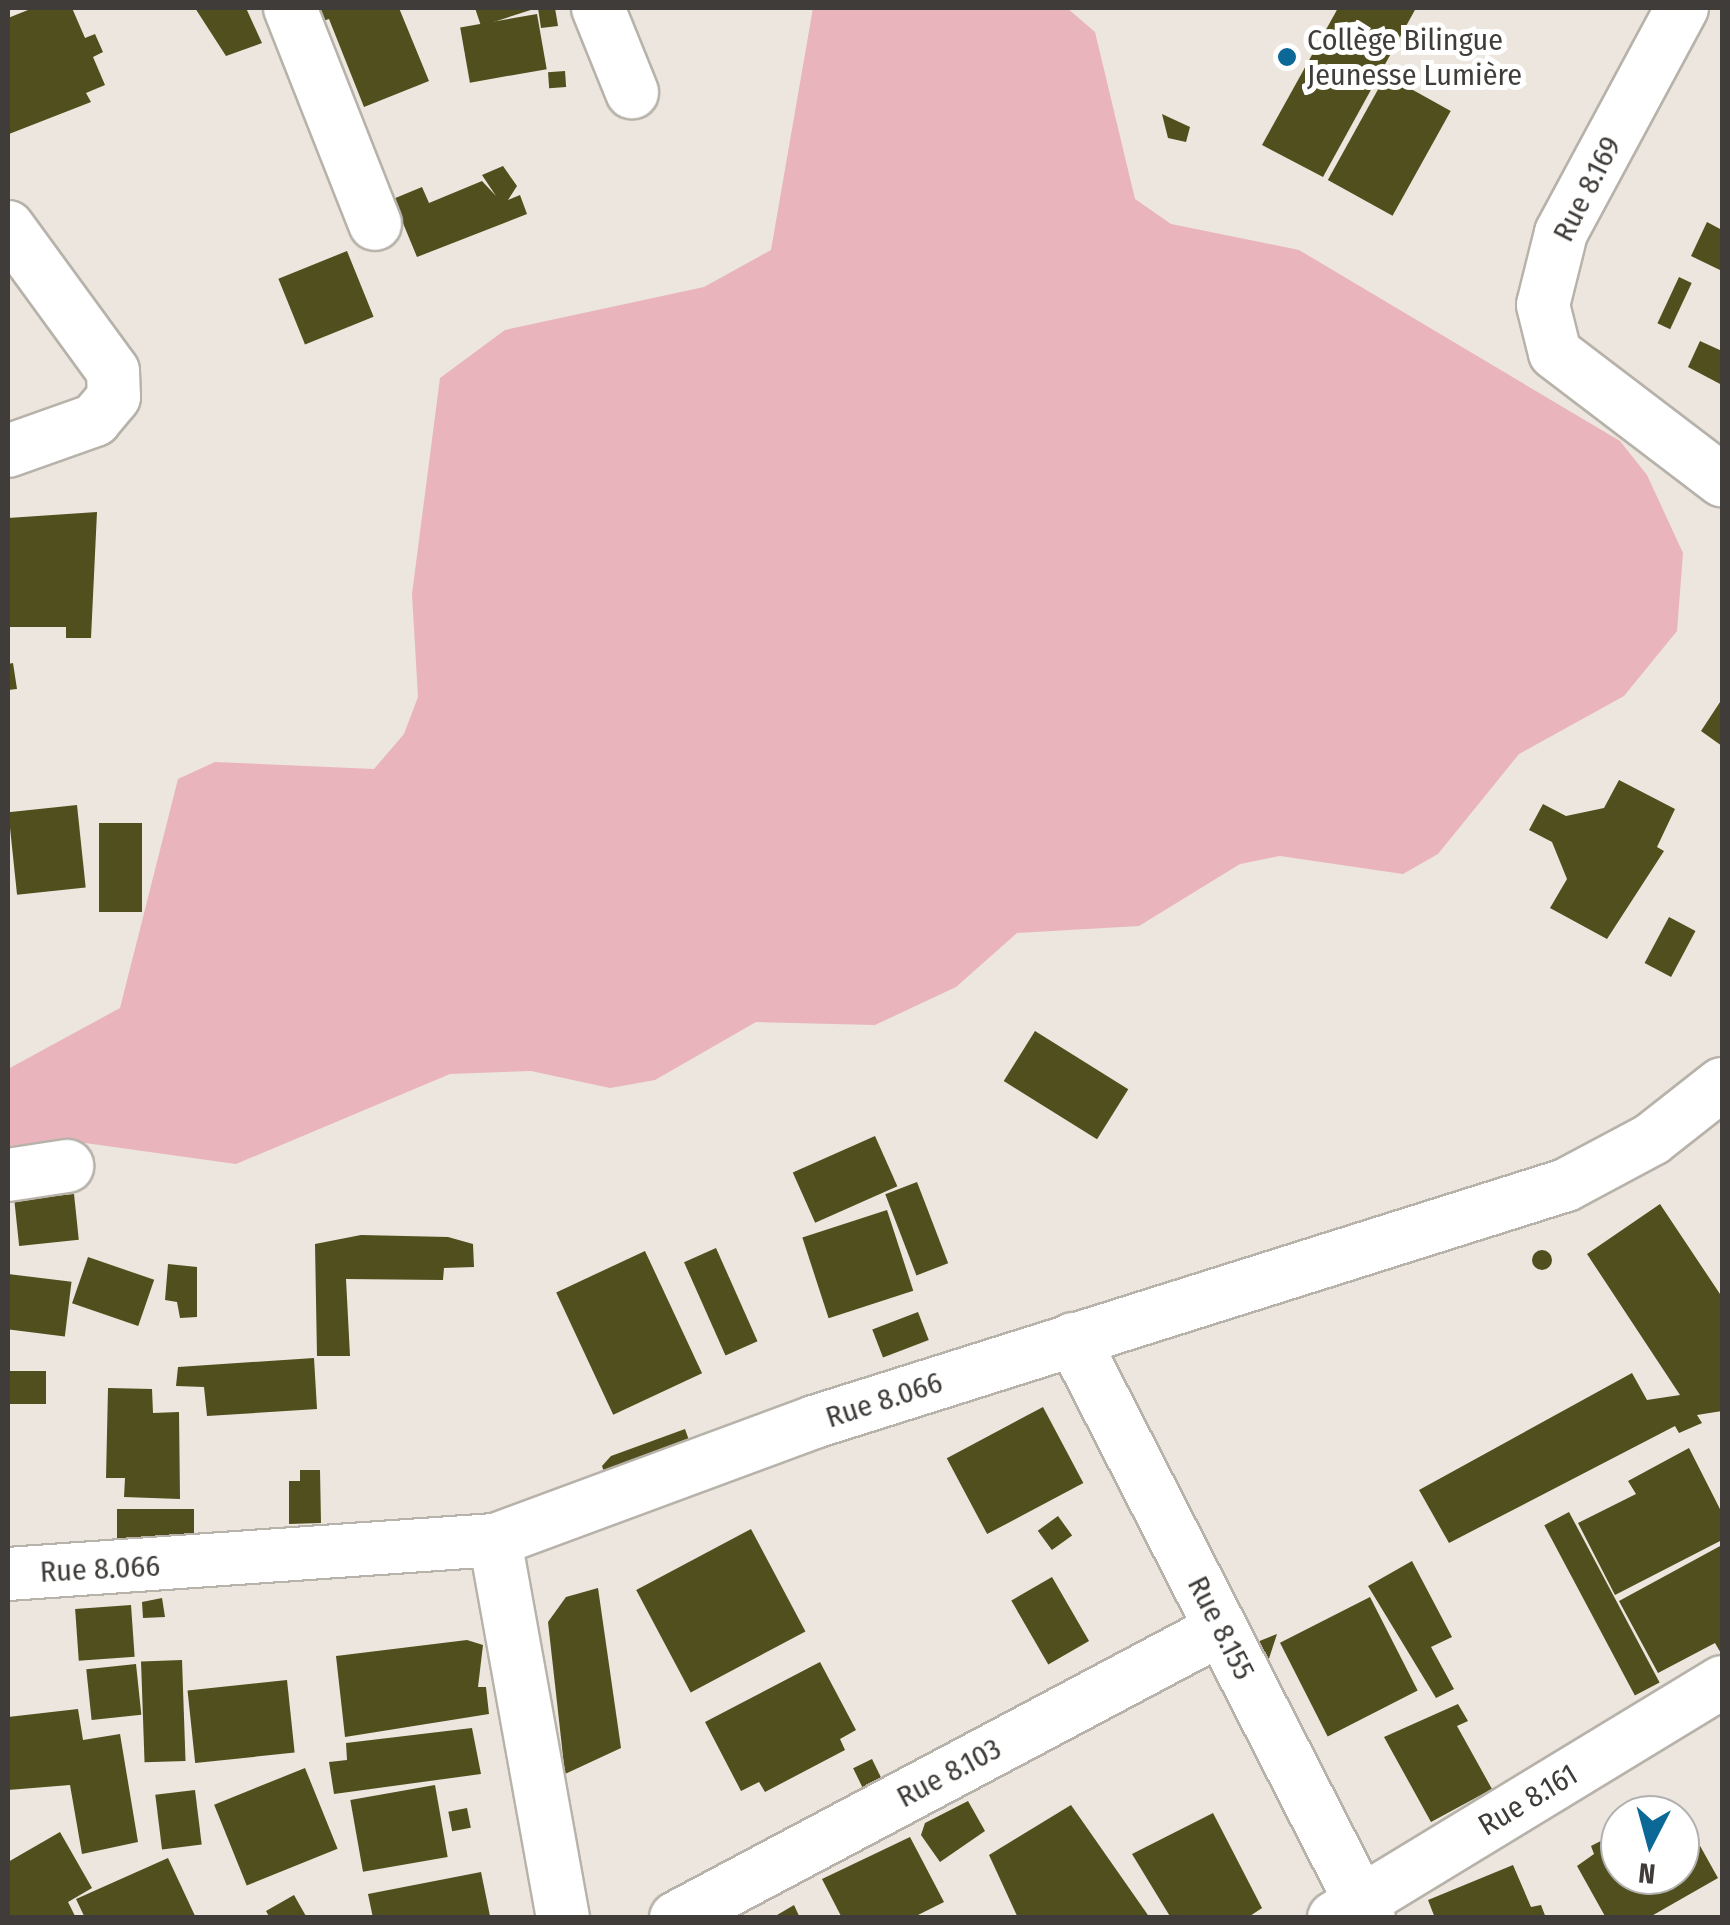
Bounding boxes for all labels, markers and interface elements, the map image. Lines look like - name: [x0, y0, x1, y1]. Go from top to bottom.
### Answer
- place label: Collège Bilingue Jeunesse Lumière: [1307, 22, 1522, 92]
- marker: Collège Bilingue Jeunesse Lumière: [1276, 46, 1298, 68]
- street label: Rue 8.169: [1545, 130, 1629, 248]
- street label: Rue 8.066: [821, 1364, 947, 1436]
- street label: Rue 8.066: [39, 1548, 161, 1590]
- street label: Rue 8.155: [1180, 1570, 1262, 1686]
- street label: Rue 8.103: [891, 1731, 1007, 1815]
- street label: Rue 8.161: [1472, 1756, 1584, 1844]
- north arrow: [1600, 1795, 1700, 1895]
- text: N: [1637, 1856, 1657, 1891]

